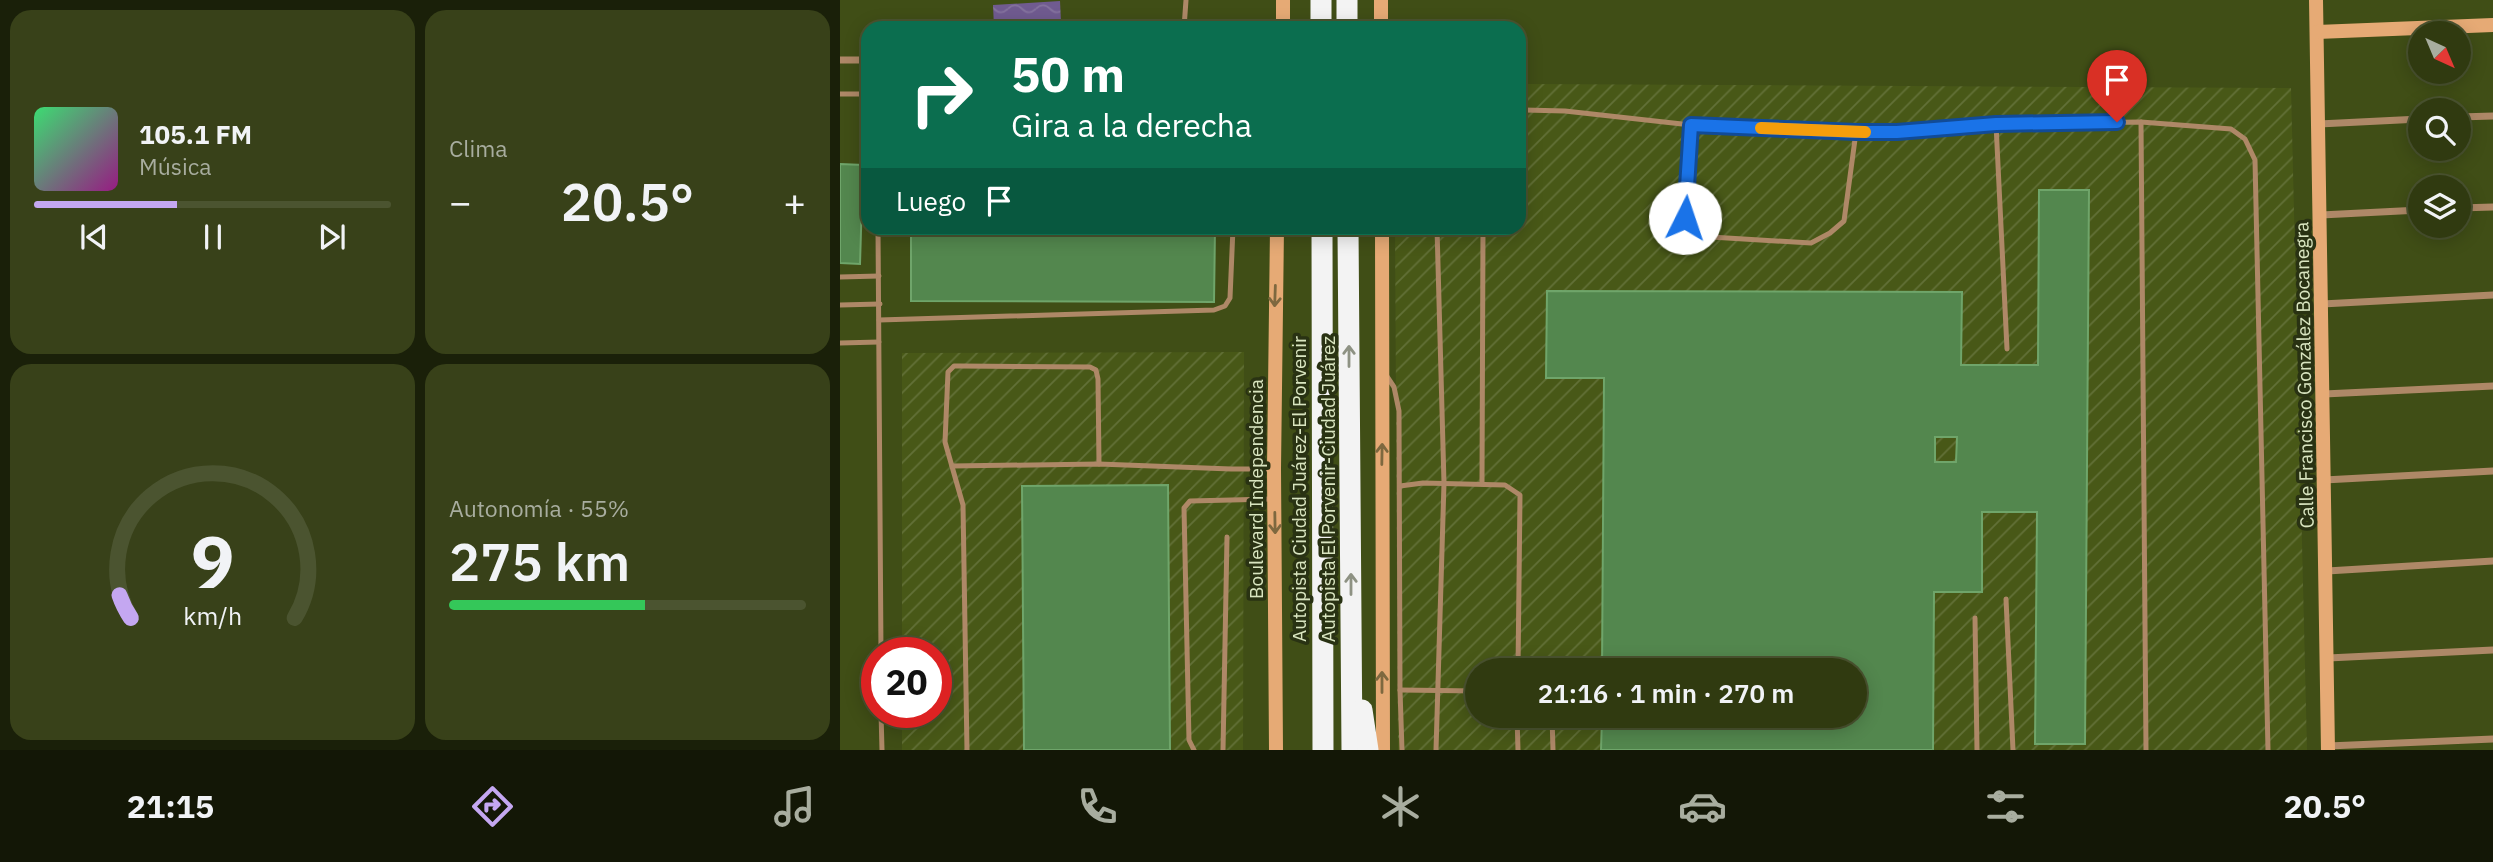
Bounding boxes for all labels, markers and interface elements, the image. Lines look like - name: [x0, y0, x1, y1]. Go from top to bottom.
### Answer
- north arrow: [2408, 21, 2471, 84]
- map controls: [2408, 21, 2471, 238]
- text: 50 m: [1011, 42, 1125, 105]
- icon: right: [896, 49, 987, 140]
- pin: [2087, 50, 2147, 122]
- icon: arrive: [2098, 61, 2136, 99]
- button: search: [2408, 98, 2471, 161]
- text: Gira a la derecha: [1011, 104, 1252, 146]
- text: 105.1 FM: [139, 117, 252, 151]
- text: Clima: [449, 133, 508, 163]
- text: Música: [139, 151, 212, 181]
- text: 20.5°: [561, 168, 694, 235]
- button: layers: [2408, 175, 2471, 238]
- text: −: [449, 177, 472, 226]
- text: +: [783, 177, 806, 226]
- position arrow: [1648, 181, 1722, 255]
- icon: arrive: [980, 182, 1018, 220]
- text: Luego: [896, 184, 966, 218]
- icon: previous: [75, 218, 113, 256]
- icon: pause: [194, 218, 232, 256]
- icon: next: [313, 218, 351, 256]
- street label: Calle Francisco González Bocanegra: [2289, 221, 2319, 529]
- one-way arrow: [1269, 284, 1282, 307]
- street label: Autopista Ciudad Juárez-El Porvenir: [1287, 336, 1311, 642]
- street label: Autopista El Porvenir-Ciudad Juárez: [1316, 336, 1340, 642]
- one-way arrow: [1343, 345, 1356, 368]
- street label: Boulevard Independencia: [1244, 379, 1268, 599]
- one-way arrow: [1375, 443, 1389, 466]
- text: Autonomía · 55%: [449, 493, 629, 523]
- one-way arrow: [1268, 511, 1282, 534]
- text: 9: [191, 513, 234, 608]
- text: 275 km: [449, 528, 630, 595]
- one-way arrow: [1344, 573, 1358, 596]
- text: km/h: [183, 599, 242, 632]
- speed limit sign: 20: [861, 637, 952, 728]
- one-way arrow: [1375, 671, 1389, 694]
- text: 21:16 · 1 min · 270 m: [1538, 676, 1794, 710]
- icon: directions: [468, 782, 517, 831]
- icon: music: [770, 782, 819, 831]
- icon: phone: [1073, 782, 1122, 831]
- icon: climate: [1376, 782, 1425, 831]
- icon: car: [1678, 782, 1727, 831]
- icon: filters: [1981, 782, 2030, 831]
- text: 21:15: [127, 785, 214, 827]
- text: 20.5°: [2284, 785, 2366, 827]

